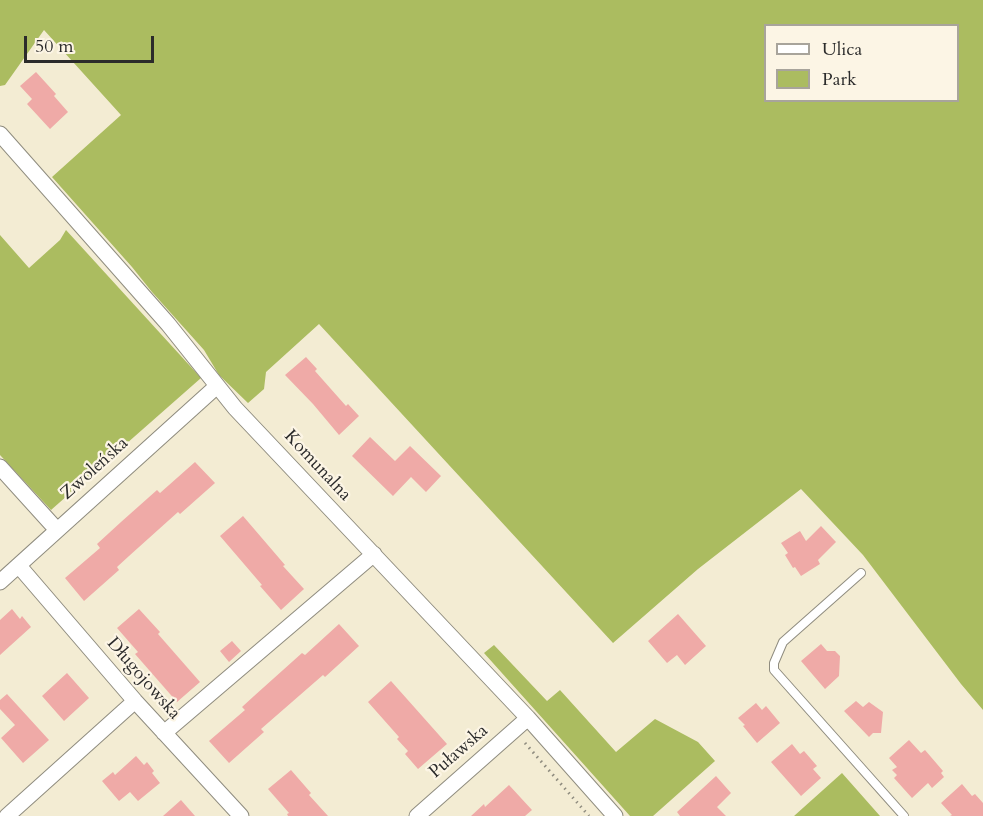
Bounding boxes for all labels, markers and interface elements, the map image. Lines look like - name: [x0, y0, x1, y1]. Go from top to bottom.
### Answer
- scale bar: [27, 24, 158, 62]
- legend: [764, 24, 959, 102]
- text: 50 m: [35, 34, 74, 59]
- text: Ulica: [822, 37, 862, 62]
- text: Park: [822, 67, 857, 92]
- street label: Komunalna: [279, 426, 355, 506]
- street label: Zwoleńska: [57, 433, 133, 505]
- street label: Długojowska: [101, 633, 185, 725]
- street label: Puławska: [425, 721, 493, 783]

